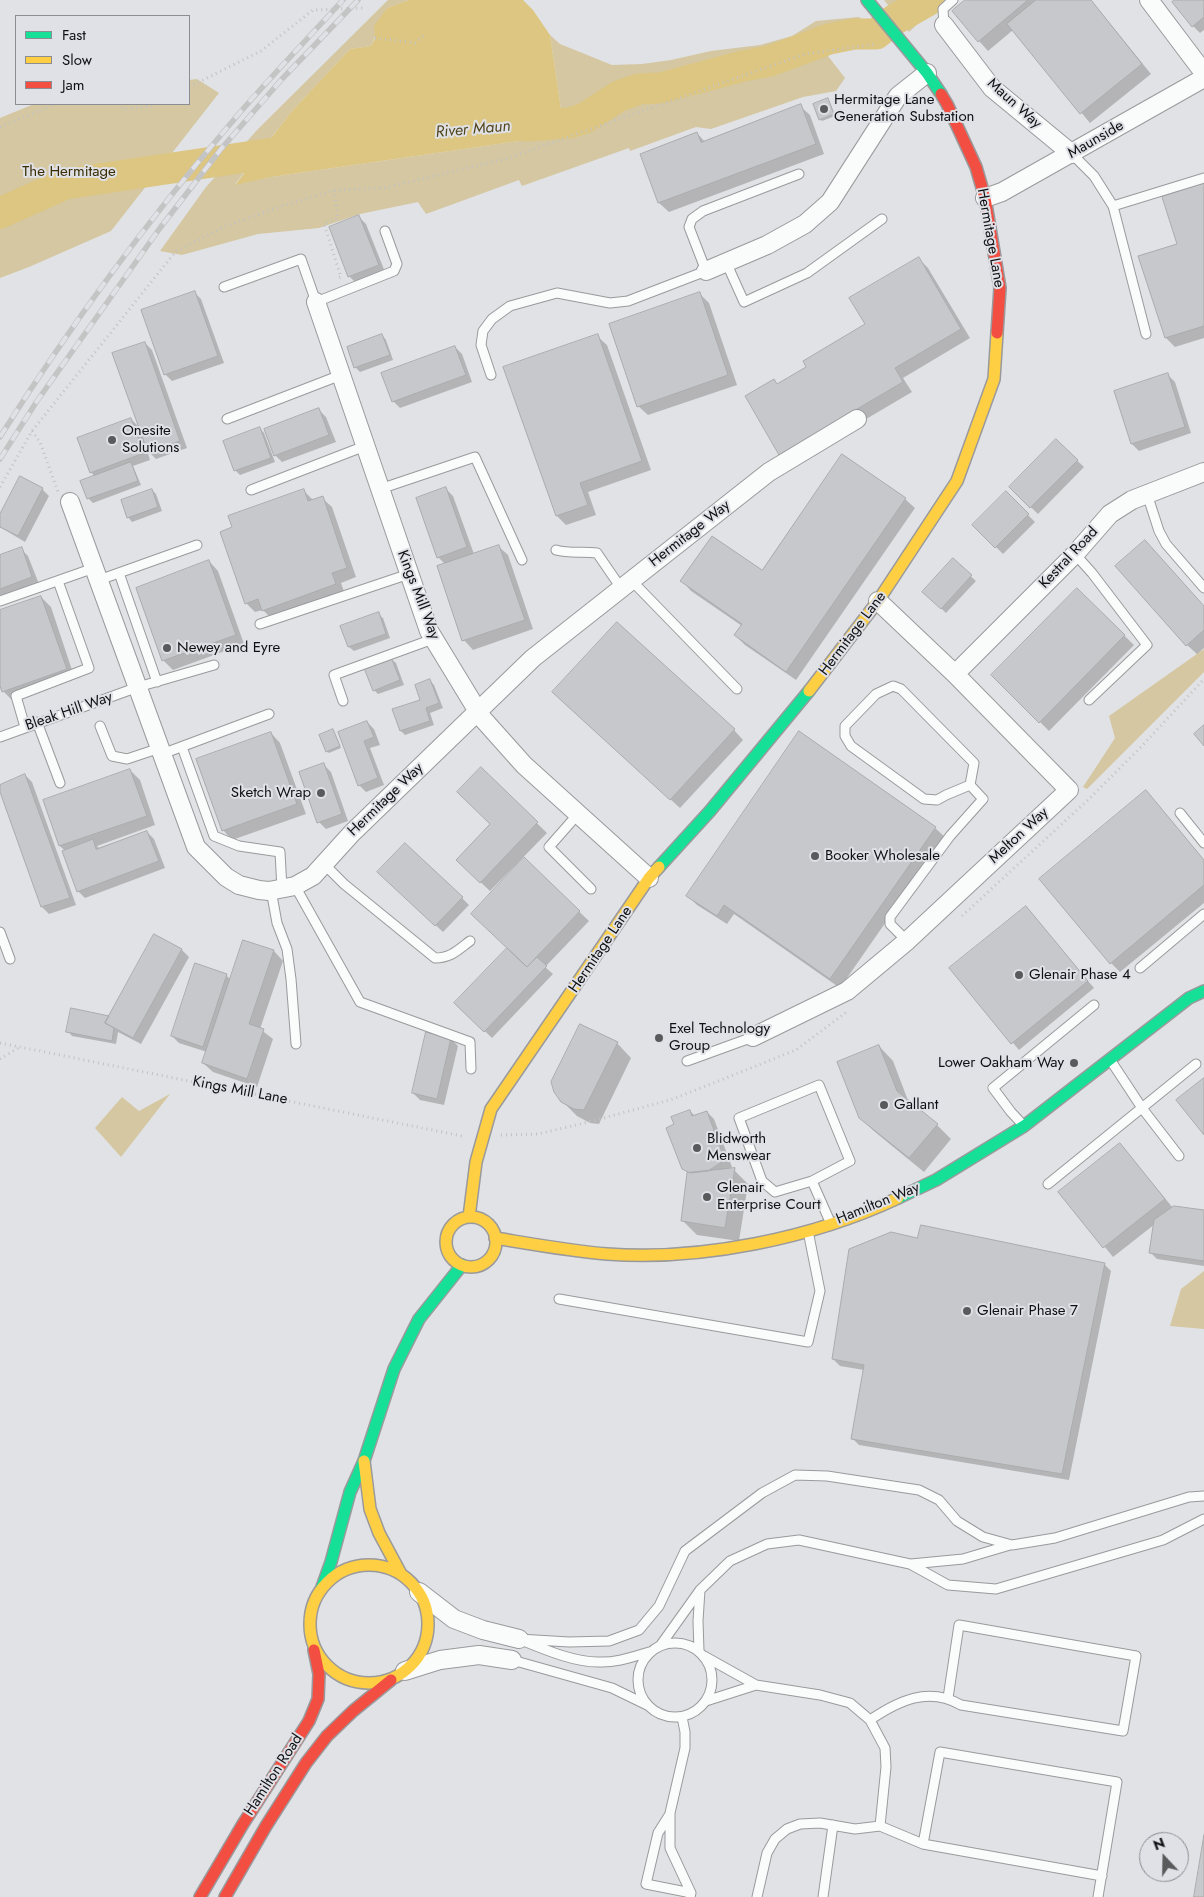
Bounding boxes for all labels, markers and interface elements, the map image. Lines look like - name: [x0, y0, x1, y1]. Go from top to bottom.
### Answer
- legend: [15, 15, 190, 105]
- text: Fast: [62, 24, 86, 46]
- text: Slow: [62, 49, 92, 71]
- text: Jam: [62, 74, 85, 96]
- street label: Maun Way: [983, 75, 1045, 133]
- place label: Hermitage Lane Generation Substation: [834, 91, 974, 126]
- marker: Hermitage Lane Generation Substation: [818, 103, 830, 115]
- water label: River Maun: [435, 117, 511, 143]
- street label: Maunside: [1065, 117, 1127, 163]
- park label: The Hermitage: [22, 163, 116, 181]
- street label: Hermitage Lane: [972, 187, 1008, 289]
- place label: Onesite Solutions: [122, 422, 179, 457]
- marker: Onesite Solutions: [106, 434, 118, 446]
- street label: Hermitage Way: [646, 497, 734, 571]
- street label: Kestral Road: [1036, 523, 1102, 593]
- street label: Kings Mill Way: [393, 548, 443, 642]
- street label: Hermitage Lane: [816, 589, 890, 679]
- place label: Newey and Eyre: [177, 639, 280, 657]
- marker: Newey and Eyre: [161, 642, 173, 654]
- street label: Bleak Hill Way: [23, 689, 115, 735]
- street label: Hermitage Way: [345, 760, 427, 840]
- place label: Sketch Wrap: [231, 784, 311, 802]
- marker: Sketch Wrap: [315, 787, 327, 799]
- street label: Melton Way: [986, 804, 1052, 868]
- place label: Booker Wholesale: [825, 847, 940, 865]
- marker: Booker Wholesale: [809, 850, 821, 862]
- street label: Hermitage Lane: [565, 903, 637, 997]
- place label: Glenair Phase 4: [1029, 966, 1131, 984]
- marker: Glenair Phase 4: [1013, 969, 1025, 981]
- place label: Exel Technology Group: [669, 1020, 770, 1055]
- marker: Exel Technology Group: [653, 1032, 665, 1044]
- place label: Lower Oakham Way: [938, 1054, 1064, 1072]
- marker: Lower Oakham Way: [1068, 1057, 1080, 1069]
- street label: Kings Mill Lane: [191, 1073, 289, 1109]
- place label: Gallant: [894, 1096, 938, 1114]
- marker: Gallant: [878, 1099, 890, 1111]
- place label: Blidworth Menswear: [707, 1130, 771, 1165]
- marker: Blidworth Menswear: [691, 1142, 703, 1154]
- place label: Glenair Enterprise Court: [717, 1179, 821, 1214]
- street label: Hamilton Way: [834, 1179, 922, 1229]
- marker: Glenair Enterprise Court: [701, 1191, 713, 1203]
- place label: Glenair Phase 7: [977, 1302, 1078, 1320]
- marker: Glenair Phase 7: [961, 1305, 973, 1317]
- street label: Hamilton Road: [241, 1731, 307, 1819]
- north arrow: [1139, 1832, 1189, 1882]
- text: N: [1150, 1833, 1168, 1855]

